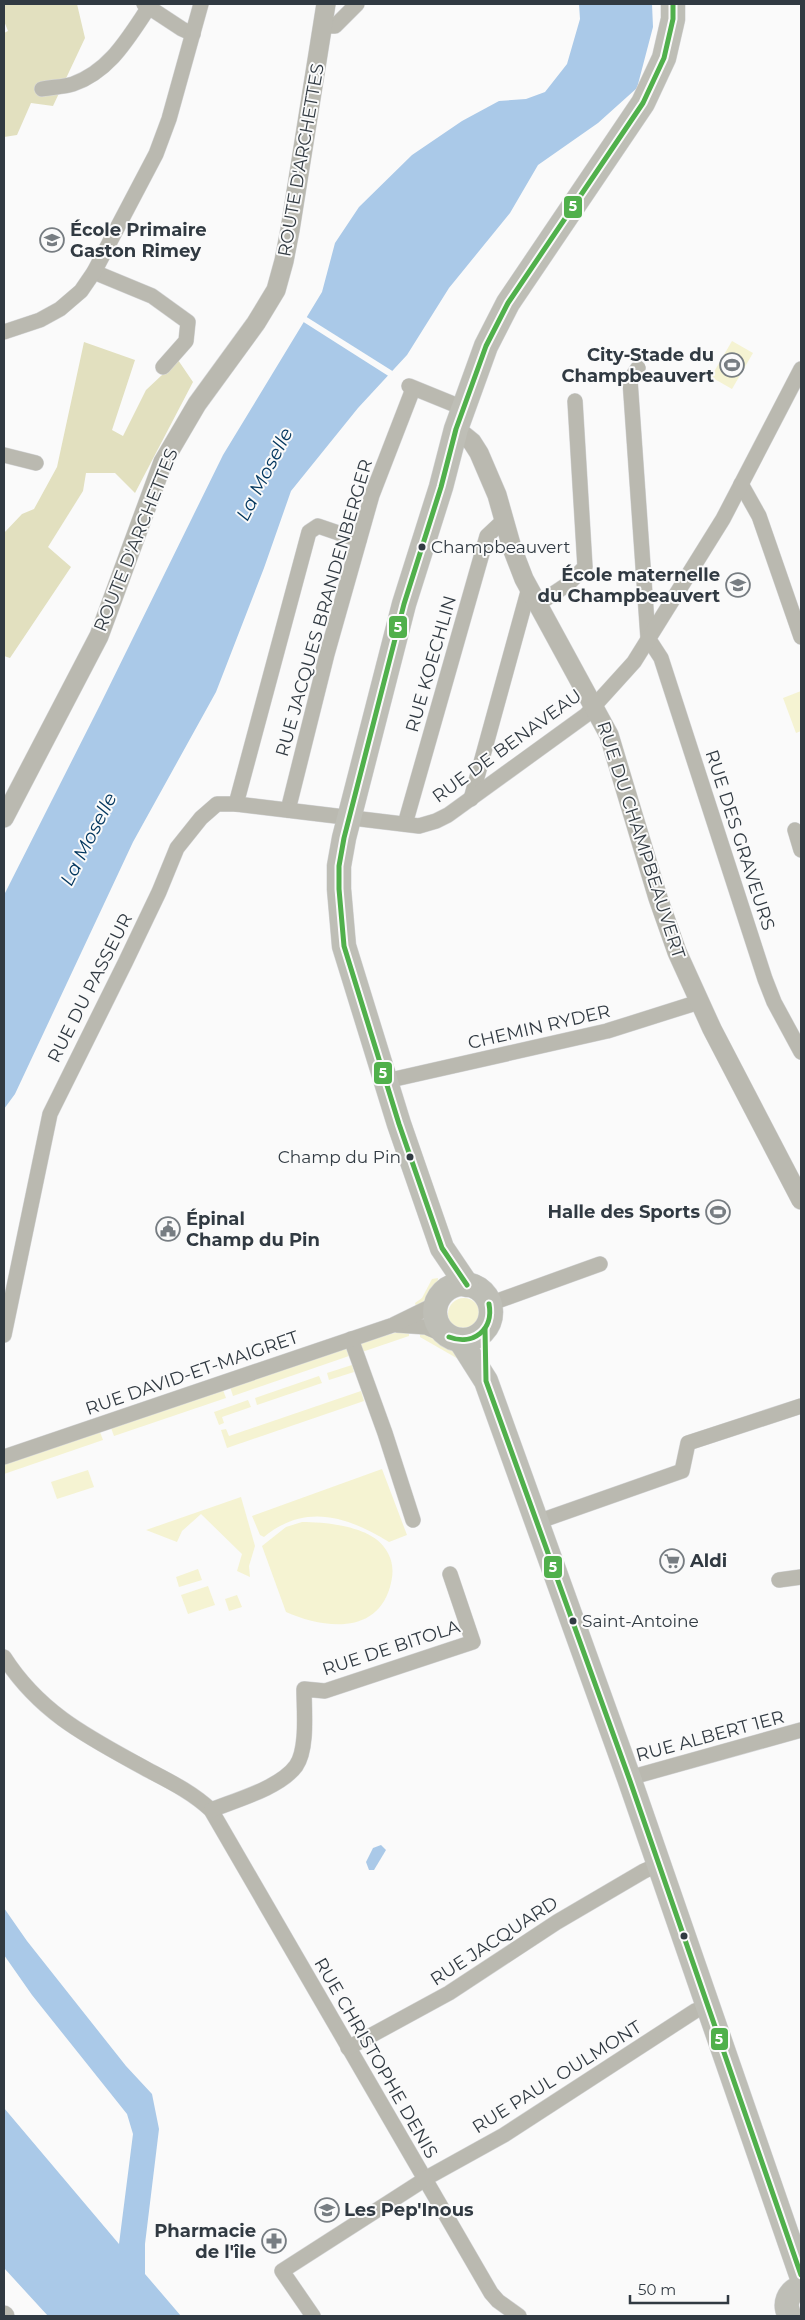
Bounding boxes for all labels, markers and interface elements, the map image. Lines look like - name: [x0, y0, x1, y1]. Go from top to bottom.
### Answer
- street label: ROUTE D'ARCHETTES: [273, 62, 329, 258]
- line badge: 5: [563, 195, 583, 219]
- text: 5: [569, 197, 577, 215]
- place label: École Primaire Gaston Rimey: [70, 219, 207, 262]
- school or university icon: École Primaire Gaston Rimey: [39, 227, 65, 253]
- place label: City-Stade du Champbeauvert: [561, 344, 714, 387]
- sports icon: City-Stade du Champbeauvert: [719, 352, 745, 378]
- water label: La Moselle: [231, 424, 298, 525]
- street label: ROUTE D'ARCHETTES: [89, 445, 183, 635]
- street label: RUE JACQUES BRANDENBERGER: [271, 457, 377, 759]
- place label: Champbeauvert: [431, 537, 570, 557]
- marker: Champbeauvert: [417, 542, 427, 552]
- place label: École maternelle du Champbeauvert: [538, 564, 720, 607]
- school or university icon: École maternelle du Champbeauvert: [725, 572, 751, 598]
- street label: RUE KOECHLIN: [401, 593, 461, 735]
- line badge: 5: [388, 615, 408, 639]
- text: 5: [394, 618, 402, 636]
- street label: RUE DE BENAVEAU: [428, 684, 586, 808]
- street label: RUE DU CHAMPBEAUVERT: [592, 719, 690, 962]
- street label: RUE DES GRAVEURS: [700, 747, 780, 933]
- water label: La Moselle: [55, 789, 122, 890]
- street label: RUE DU PASSEUR: [43, 910, 137, 1066]
- street label: CHEMIN RYDER: [466, 1000, 612, 1054]
- line badge: 5: [373, 1061, 393, 1085]
- text: 5: [379, 1064, 387, 1082]
- place label: Champ du Pin: [278, 1147, 401, 1167]
- marker: Champ du Pin: [405, 1152, 415, 1162]
- sports icon: Halle des Sports: [705, 1199, 731, 1225]
- place label: Halle des Sports: [547, 1201, 700, 1223]
- place label: Épinal Champ du Pin: [186, 1208, 320, 1251]
- public building icon: Épinal Champ du Pin: [155, 1216, 181, 1242]
- street label: RUE DAVID-ET-MAIGRET: [82, 1326, 302, 1420]
- supermarket icon: Aldi: [659, 1548, 685, 1574]
- place label: Aldi: [689, 1550, 727, 1572]
- line badge: 5: [543, 1555, 563, 1579]
- text: 5: [549, 1558, 557, 1576]
- place label: Saint-Antoine: [582, 1611, 699, 1631]
- street label: RUE DE BITOLA: [319, 1615, 463, 1681]
- marker: Saint-Antoine: [568, 1616, 578, 1626]
- street label: RUE ALBERT 1ER: [633, 1706, 787, 1766]
- street label: RUE JACQUARD: [426, 1892, 562, 1990]
- unlabelled marker: [679, 1931, 689, 1941]
- street label: RUE CHRISTOPHE DENIS: [309, 1954, 443, 2162]
- street label: RUE PAUL OULMONT: [468, 2016, 646, 2138]
- line badge: 5: [710, 2027, 729, 2051]
- text: 5: [715, 2030, 723, 2048]
- school or university icon: Les Pep'Inous: [314, 2197, 340, 2223]
- place label: Les Pep'Inous: [344, 2199, 474, 2221]
- place label: Pharmacie de l'île: [154, 2220, 256, 2263]
- pharmacy icon: Pharmacie de l'île: [261, 2228, 287, 2254]
- scale bar: [630, 2272, 728, 2304]
- text: 50 m: [638, 2280, 676, 2299]

